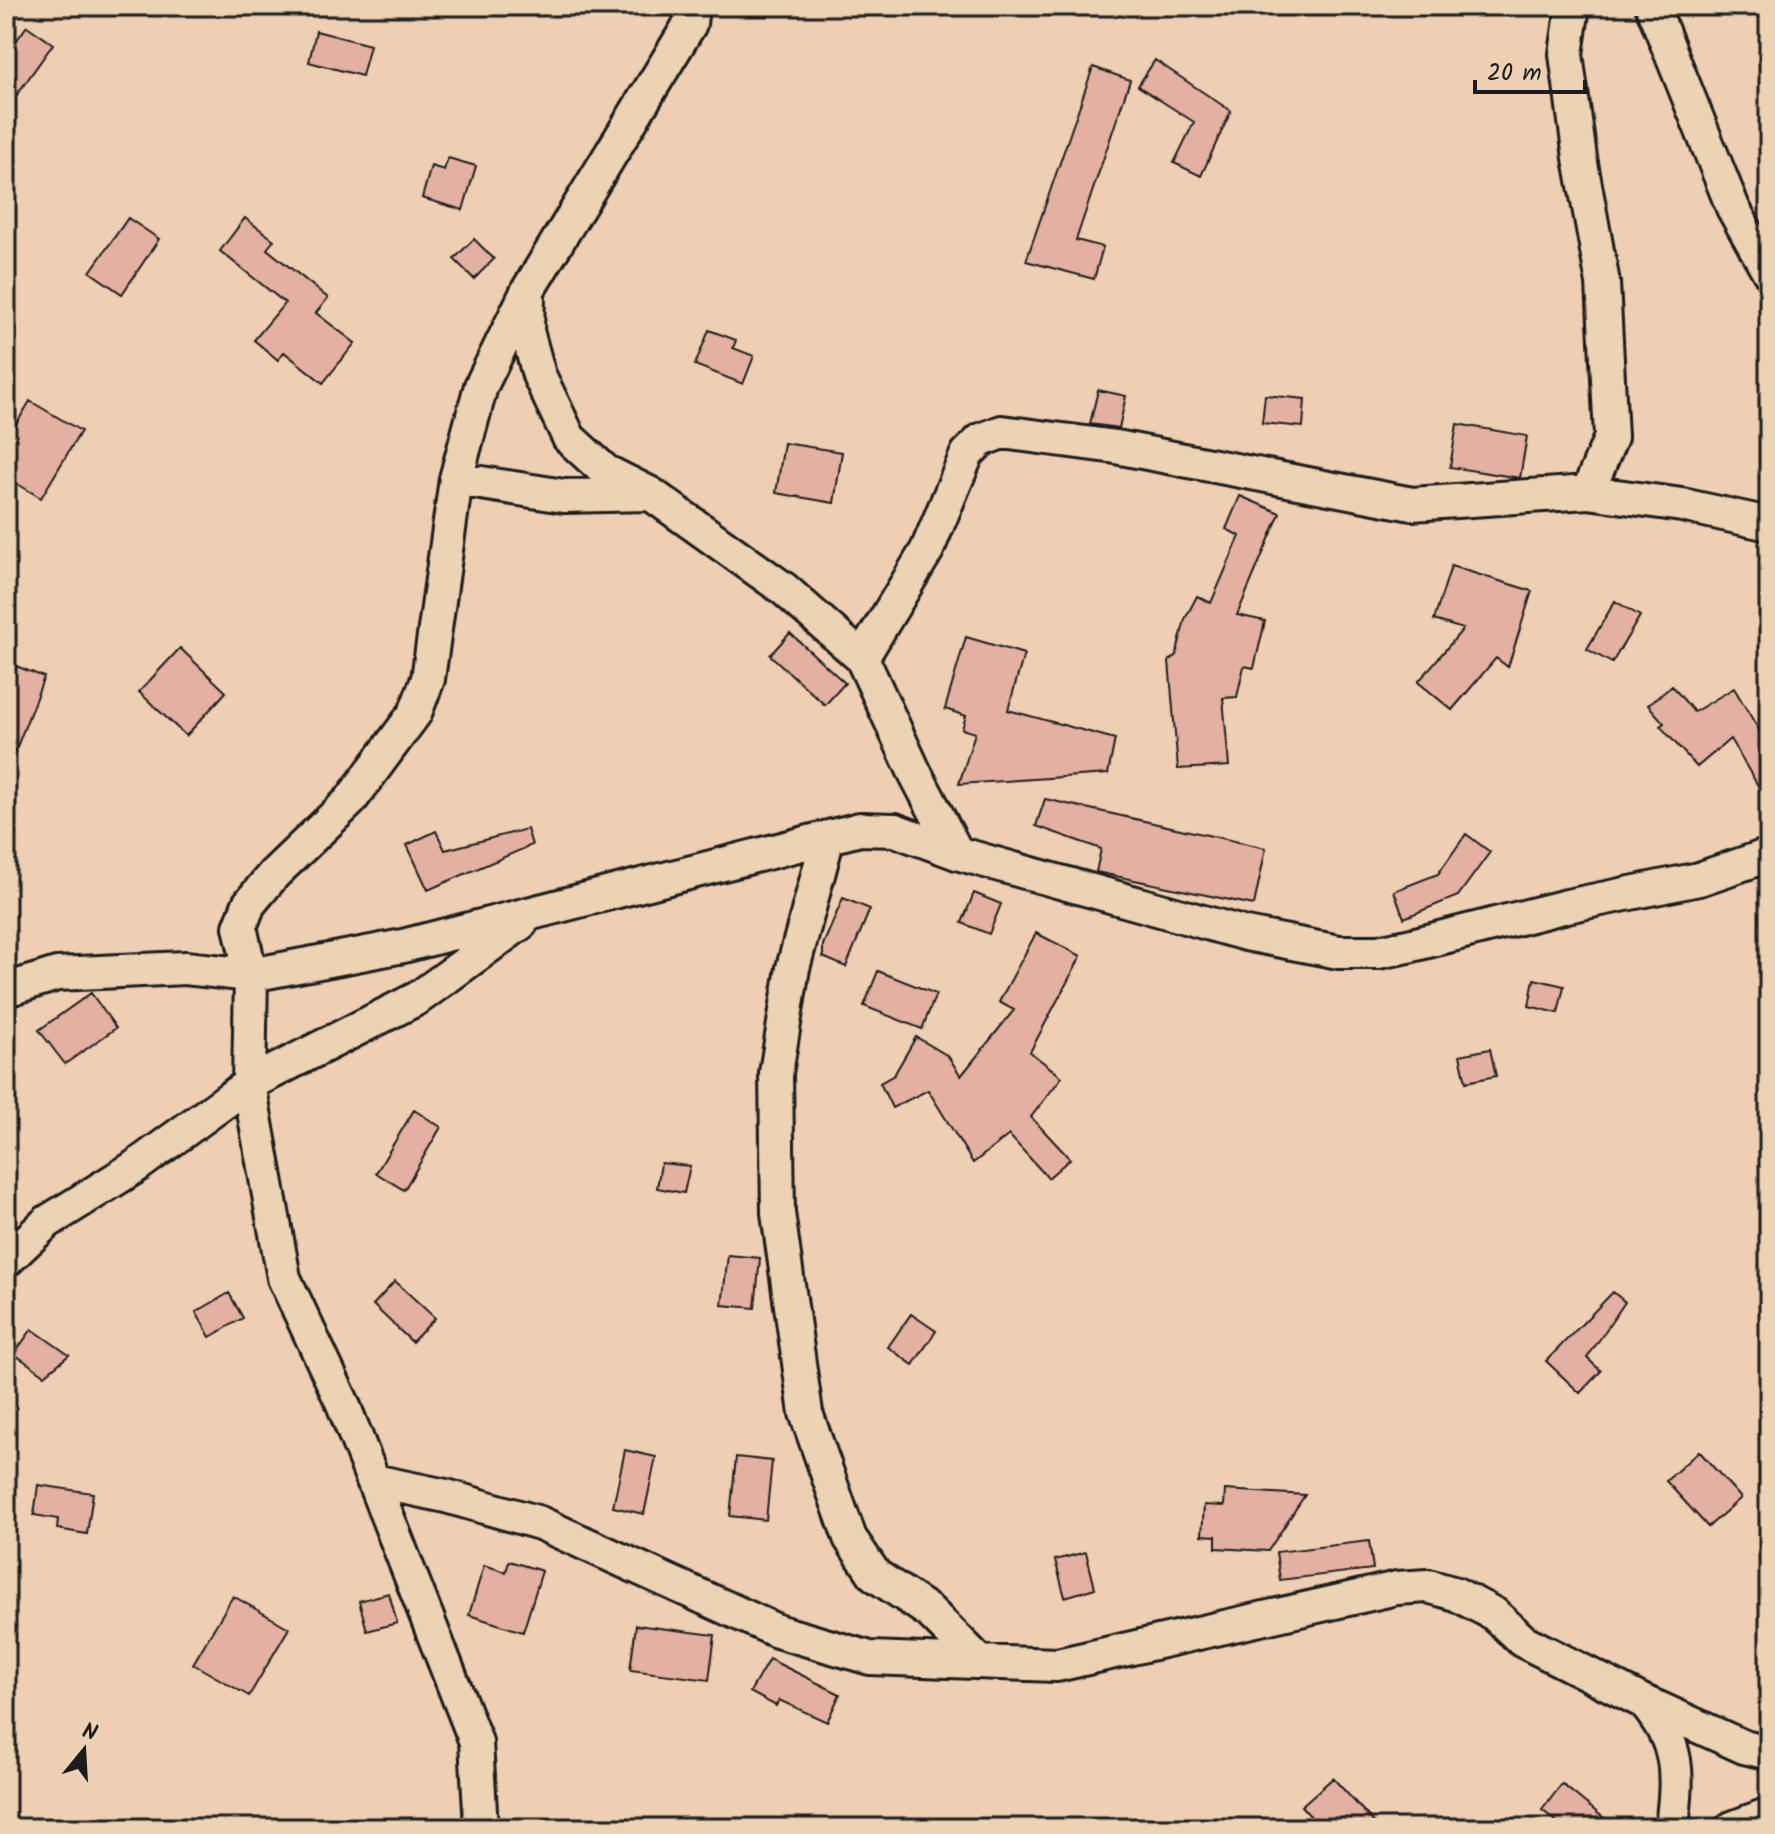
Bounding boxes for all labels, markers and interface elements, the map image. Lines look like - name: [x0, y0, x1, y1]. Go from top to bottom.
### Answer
- scale bar: [1475, 44, 1585, 94]
- text: 20 m: [1487, 54, 1542, 93]
- north arrow: [44, 1710, 124, 1790]
- text: N: [77, 1715, 102, 1752]

